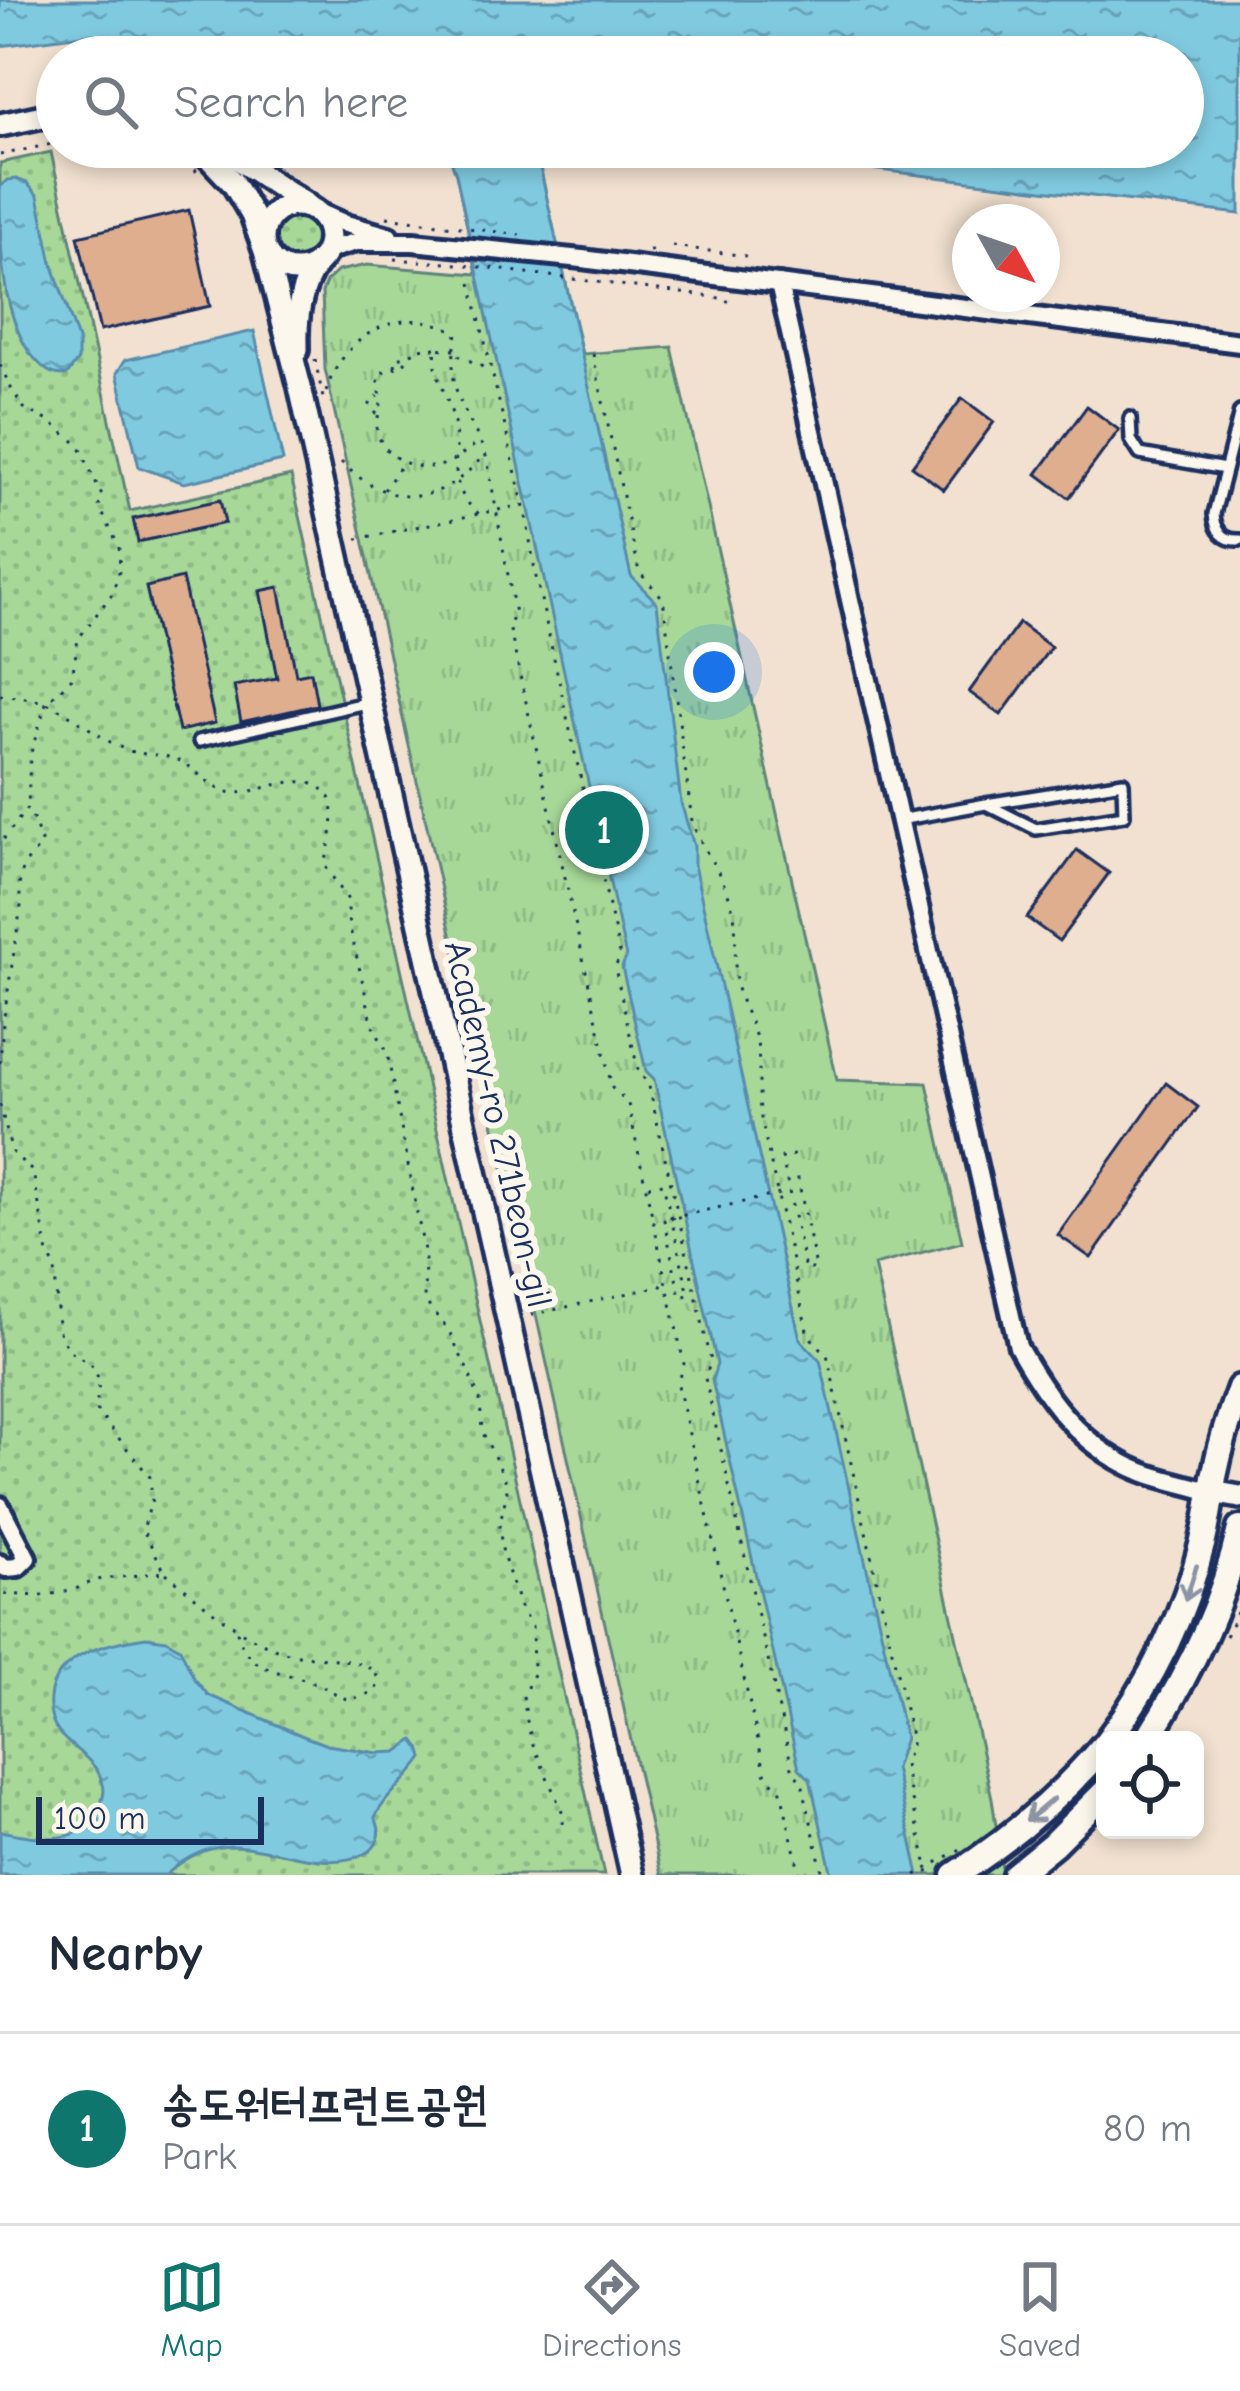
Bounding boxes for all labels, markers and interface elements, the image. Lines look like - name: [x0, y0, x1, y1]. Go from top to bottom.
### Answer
- search box: [36, 36, 1204, 168]
- icon: search: [78, 69, 144, 135]
- text: Search here: [174, 76, 408, 128]
- north arrow: [952, 204, 1060, 312]
- your location: [684, 642, 744, 702]
- pin: 1: [565, 785, 643, 875]
- street label: Academy-ro 271beon-gil: [436, 937, 560, 1311]
- one-way arrow: [1178, 1563, 1200, 1601]
- map controls: [1096, 1731, 1204, 1839]
- button: locate: [1096, 1731, 1204, 1839]
- scale bar: [36, 1791, 264, 1844]
- one-way arrow: [1025, 1796, 1056, 1824]
- text: 100 m: [54, 1799, 146, 1837]
- text: Nearby: [48, 1924, 202, 1983]
- text: 송도워터프런트공원: [162, 2078, 488, 2130]
- text: 1: [79, 2106, 95, 2151]
- text: 80 m: [1103, 2106, 1192, 2151]
- text: Park: [162, 2134, 237, 2179]
- tab: Map: [159, 2254, 225, 2364]
- tab: Directions: [542, 2254, 682, 2364]
- tab: Saved: [999, 2254, 1081, 2364]

